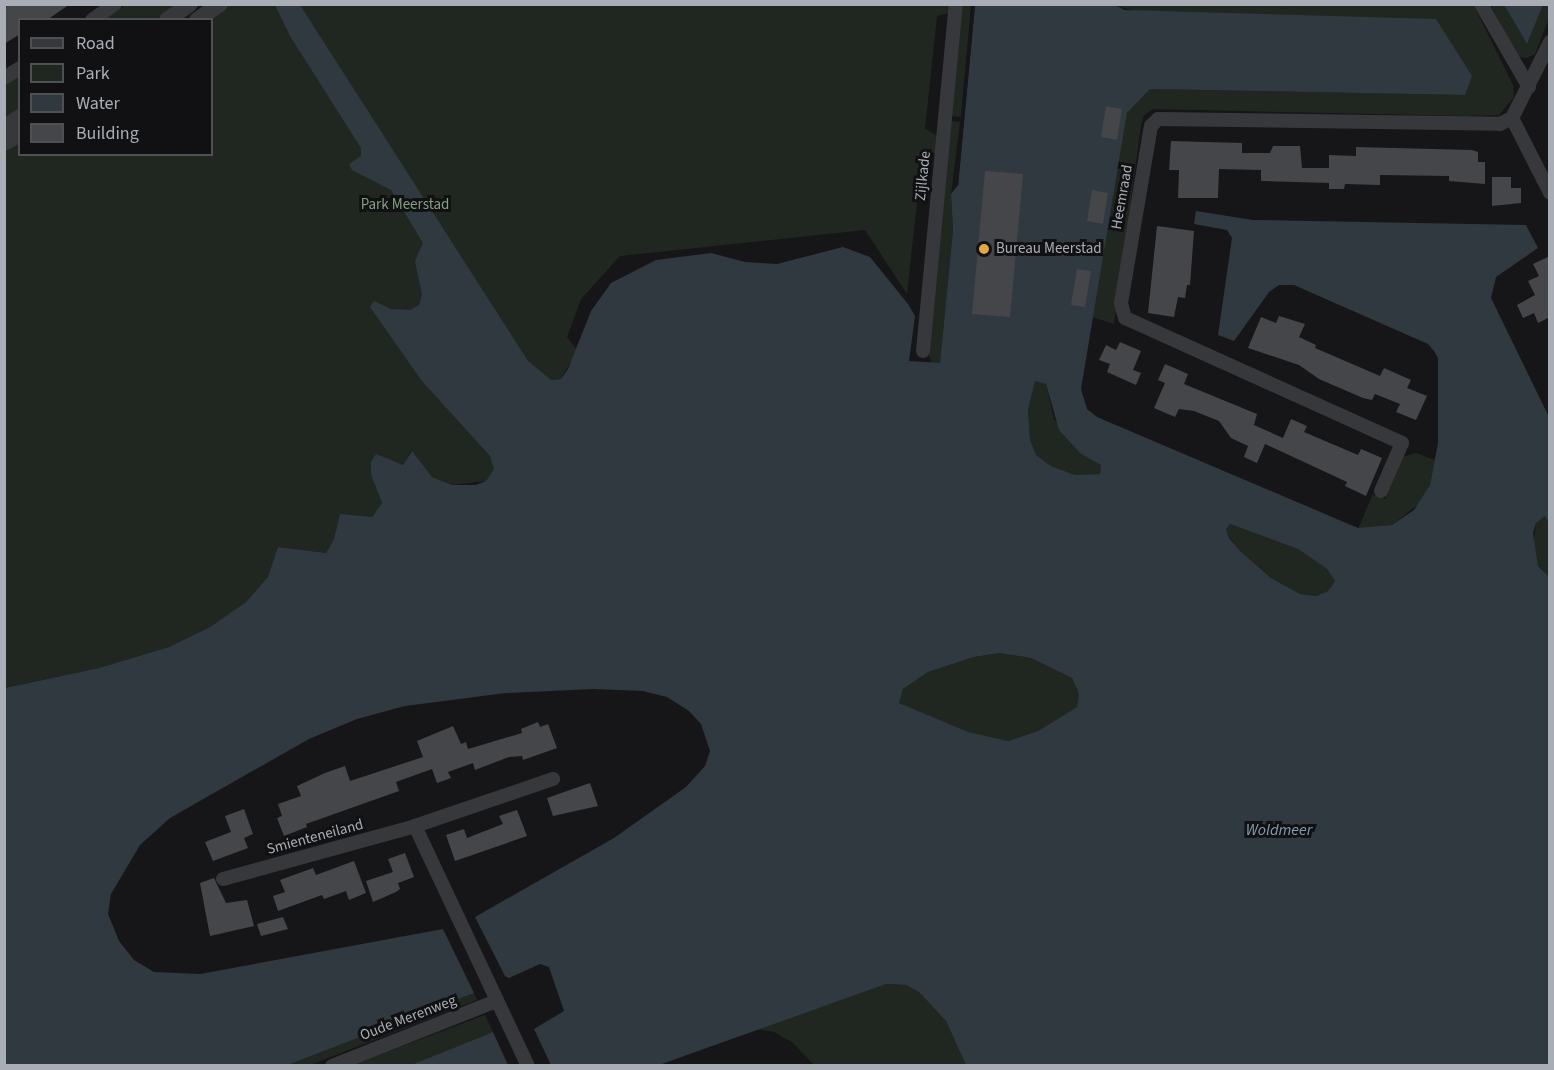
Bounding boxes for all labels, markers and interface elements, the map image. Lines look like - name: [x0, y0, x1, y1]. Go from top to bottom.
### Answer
- legend: [18, 18, 213, 156]
- text: Road: [76, 31, 115, 56]
- text: Park: [76, 61, 110, 86]
- text: Water: [76, 91, 120, 116]
- text: Building: [76, 121, 139, 146]
- street label: Zijlkade: [911, 150, 935, 202]
- street label: Heemraad: [1107, 163, 1137, 231]
- park label: Park Meerstad: [361, 196, 449, 214]
- place label: Bureau Meerstad: [996, 240, 1102, 258]
- marker: Bureau Meerstad: [977, 242, 991, 256]
- street label: Smienteneiland: [265, 815, 365, 859]
- water label: Woldmeer: [1246, 820, 1312, 840]
- street label: Oude Merenweg: [357, 991, 459, 1045]

